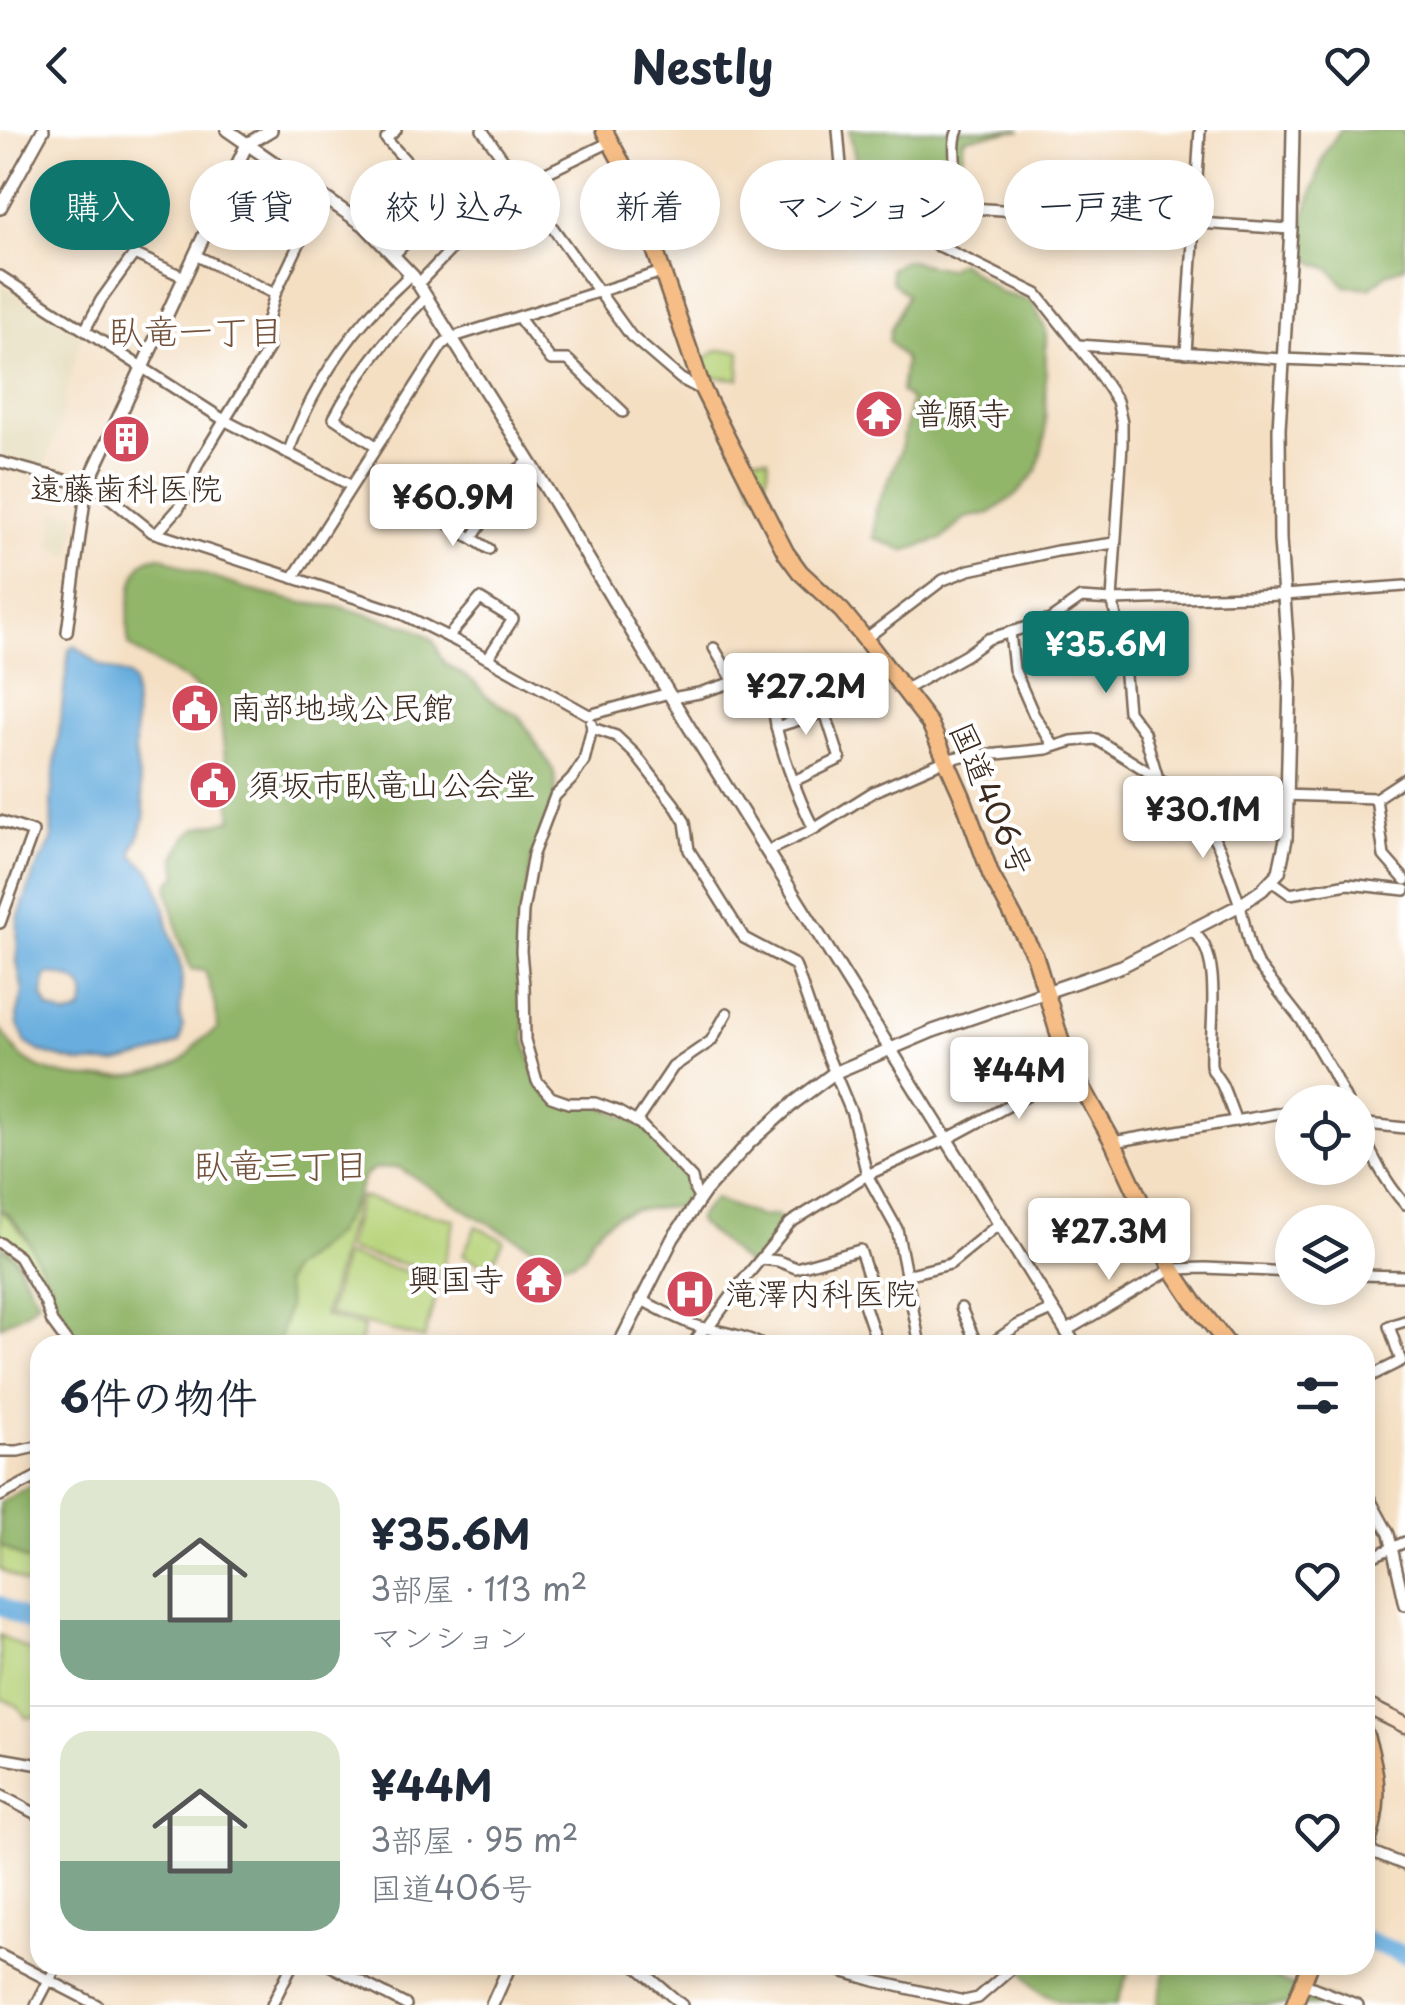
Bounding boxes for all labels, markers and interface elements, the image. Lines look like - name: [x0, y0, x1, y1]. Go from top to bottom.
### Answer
- text: Nestly: [632, 31, 773, 99]
- icon: back: [30, 38, 85, 93]
- icon: heart: [1320, 38, 1375, 93]
- chip: 購入: [30, 160, 170, 250]
- chip: 賃貸: [190, 160, 330, 250]
- chip: 絞り込み: [350, 160, 560, 250]
- chip: 新着: [580, 160, 720, 250]
- chip: マンション: [740, 160, 984, 250]
- chip: 一戸建て: [1004, 160, 1214, 250]
- district label: 臥竜一丁目: [108, 303, 284, 356]
- temple icon: 普願寺: [853, 388, 905, 440]
- place label: 普願寺: [914, 388, 1010, 436]
- building icon: 遠藤歯科医院: [100, 413, 152, 465]
- place label: 遠藤歯科医院: [30, 463, 222, 511]
- pin: ¥60.9M: [372, 464, 534, 549]
- text: ¥60.9M: [392, 472, 514, 520]
- pin: ¥35.6M: [1025, 611, 1187, 696]
- text: ¥35.6M: [1045, 619, 1167, 667]
- pin: ¥27.2M: [725, 653, 887, 738]
- text: ¥27.2M: [746, 661, 866, 709]
- public building icon: 南部地域公民館: [169, 682, 221, 734]
- place label: 南部地域公民館: [230, 682, 454, 730]
- street label: 国道406号: [939, 714, 1047, 883]
- public building icon: 須坂市臥竜山公会堂: [187, 759, 239, 811]
- place label: 須坂市臥竜山公会堂: [248, 759, 536, 807]
- pin: ¥30.1M: [1122, 776, 1284, 861]
- text: ¥30.1M: [1145, 784, 1261, 832]
- pin: ¥44M: [960, 1037, 1078, 1122]
- text: ¥44M: [972, 1045, 1066, 1093]
- map controls: [1275, 1085, 1375, 1305]
- button: locate: [1275, 1085, 1375, 1185]
- district label: 臥竜三丁目: [193, 1137, 369, 1190]
- pin: ¥27.3M: [1028, 1198, 1190, 1283]
- button: layers: [1275, 1205, 1375, 1305]
- text: ¥27.3M: [1050, 1206, 1168, 1254]
- place label: 興国寺: [408, 1254, 504, 1302]
- temple icon: 興国寺: [513, 1254, 565, 1306]
- hospital icon: 滝澤内科医院: [664, 1268, 716, 1320]
- place label: 滝澤内科医院: [725, 1268, 917, 1316]
- text: 6件の物件: [60, 1364, 258, 1427]
- icon: filters: [1290, 1368, 1345, 1423]
- text: ¥35.6M: [370, 1501, 531, 1564]
- icon: home: [140, 1520, 260, 1640]
- icon: heart: [1290, 1553, 1345, 1608]
- text: 3部屋 · 113 m²: [370, 1564, 587, 1612]
- text: マンション: [370, 1612, 529, 1660]
- text: ¥44M: [370, 1752, 493, 1815]
- icon: home: [140, 1771, 260, 1891]
- icon: heart: [1290, 1804, 1345, 1859]
- text: 3部屋 · 95 m²: [370, 1815, 578, 1863]
- text: 国道406号: [370, 1863, 533, 1911]

